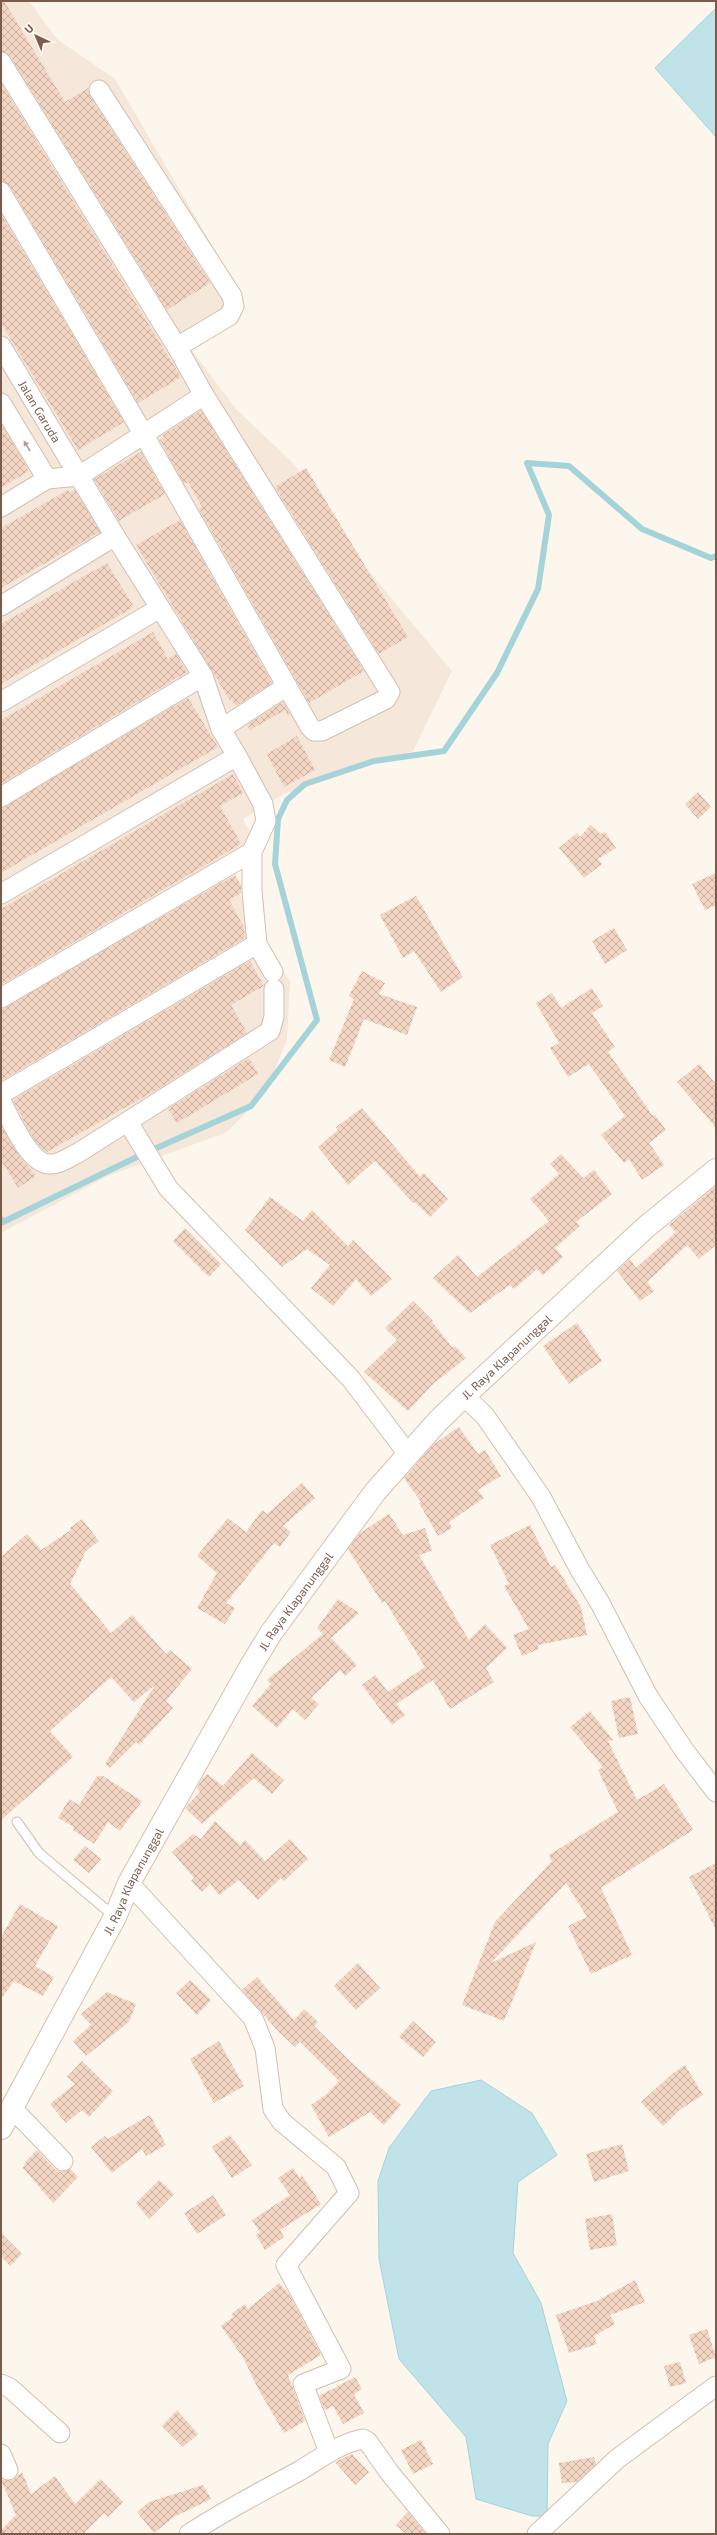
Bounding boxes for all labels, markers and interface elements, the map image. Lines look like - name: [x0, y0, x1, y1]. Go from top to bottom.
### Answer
- north arrow: [16, 16, 56, 56]
- text: U: [21, 21, 36, 36]
- street label: Jalan Garuda: [16, 378, 64, 445]
- one-way arrow: [23, 440, 30, 452]
- street label: Jl. Raya Klapanunggal: [458, 1311, 555, 1402]
- street label: Jl. Raya Klapanunggal: [255, 1549, 336, 1653]
- street label: Jl. Raya Klapanunggal: [100, 1825, 166, 1937]

